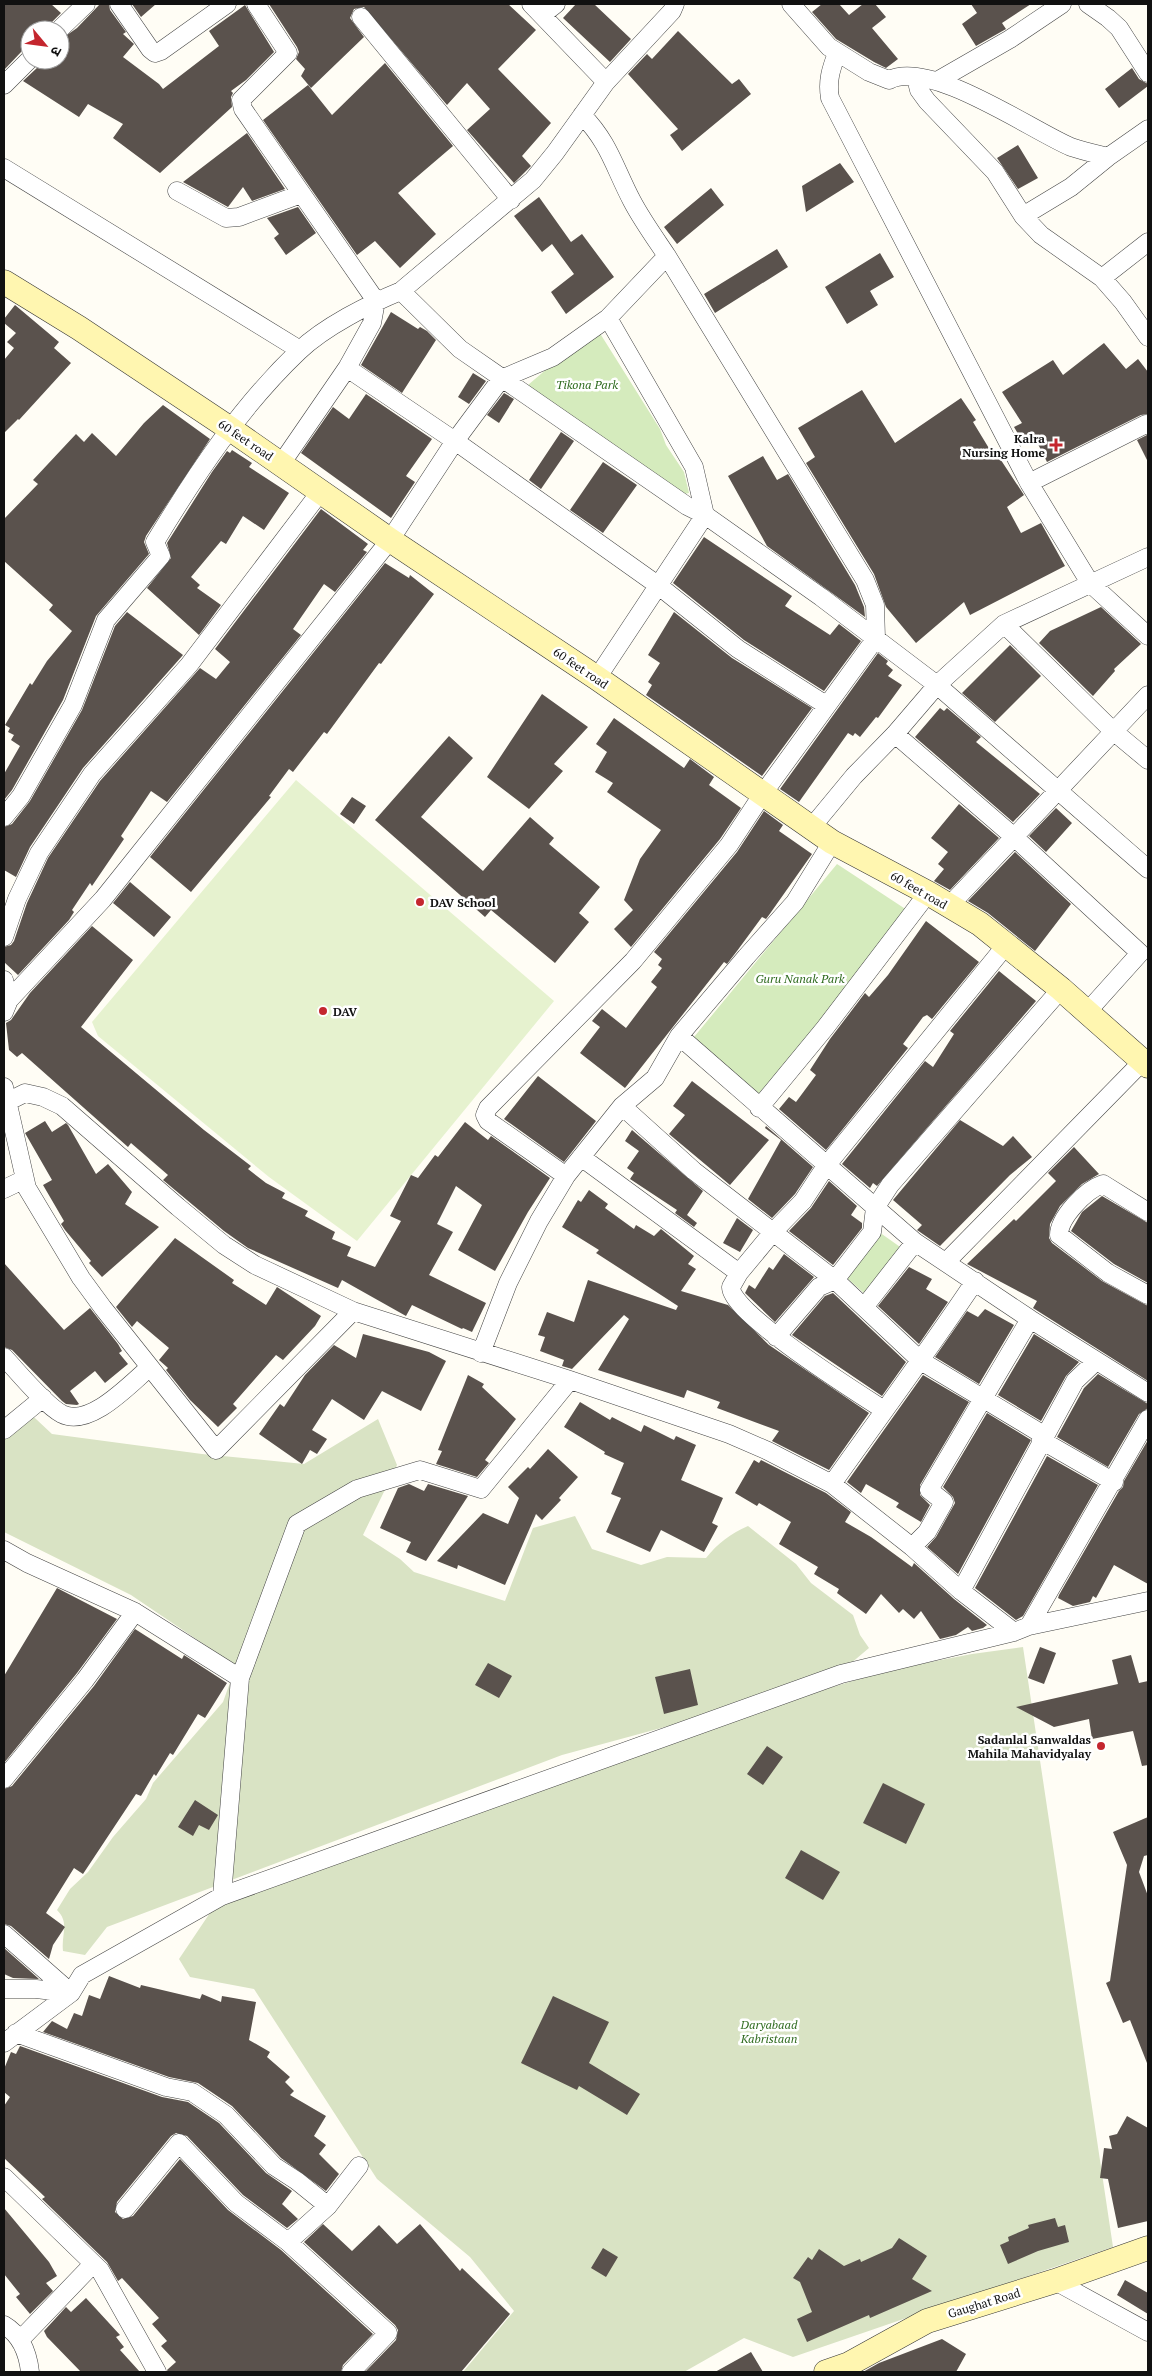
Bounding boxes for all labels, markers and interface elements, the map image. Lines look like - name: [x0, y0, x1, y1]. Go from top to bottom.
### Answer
- north arrow: [20, 20, 70, 70]
- text: उ: [46, 43, 67, 60]
- park label: Tikona Park: [556, 377, 618, 392]
- street label: 60 feet road: [216, 416, 277, 464]
- place label: Kalra Nursing Home: [962, 431, 1046, 460]
- marker: Kalra Nursing Home: [1049, 438, 1063, 452]
- street label: 60 feet road: [551, 644, 612, 692]
- street label: 60 feet road: [888, 868, 950, 912]
- place label: DAV School: [430, 895, 496, 910]
- marker: DAV School: [414, 896, 426, 908]
- park label: Guru Nanak Park: [755, 971, 845, 986]
- place label: DAV: [333, 1004, 357, 1019]
- marker: DAV: [317, 1005, 329, 1017]
- place label: Sadanlal Sanwaldas Mahila Mahavidyalay: [968, 1732, 1092, 1761]
- marker: Sadanlal Sanwaldas Mahila Mahavidyalay: [1095, 1740, 1107, 1752]
- park label: Daryabaad Kabristaan: [740, 2017, 798, 2046]
- street label: Gaughat Road: [946, 2285, 1022, 2321]

